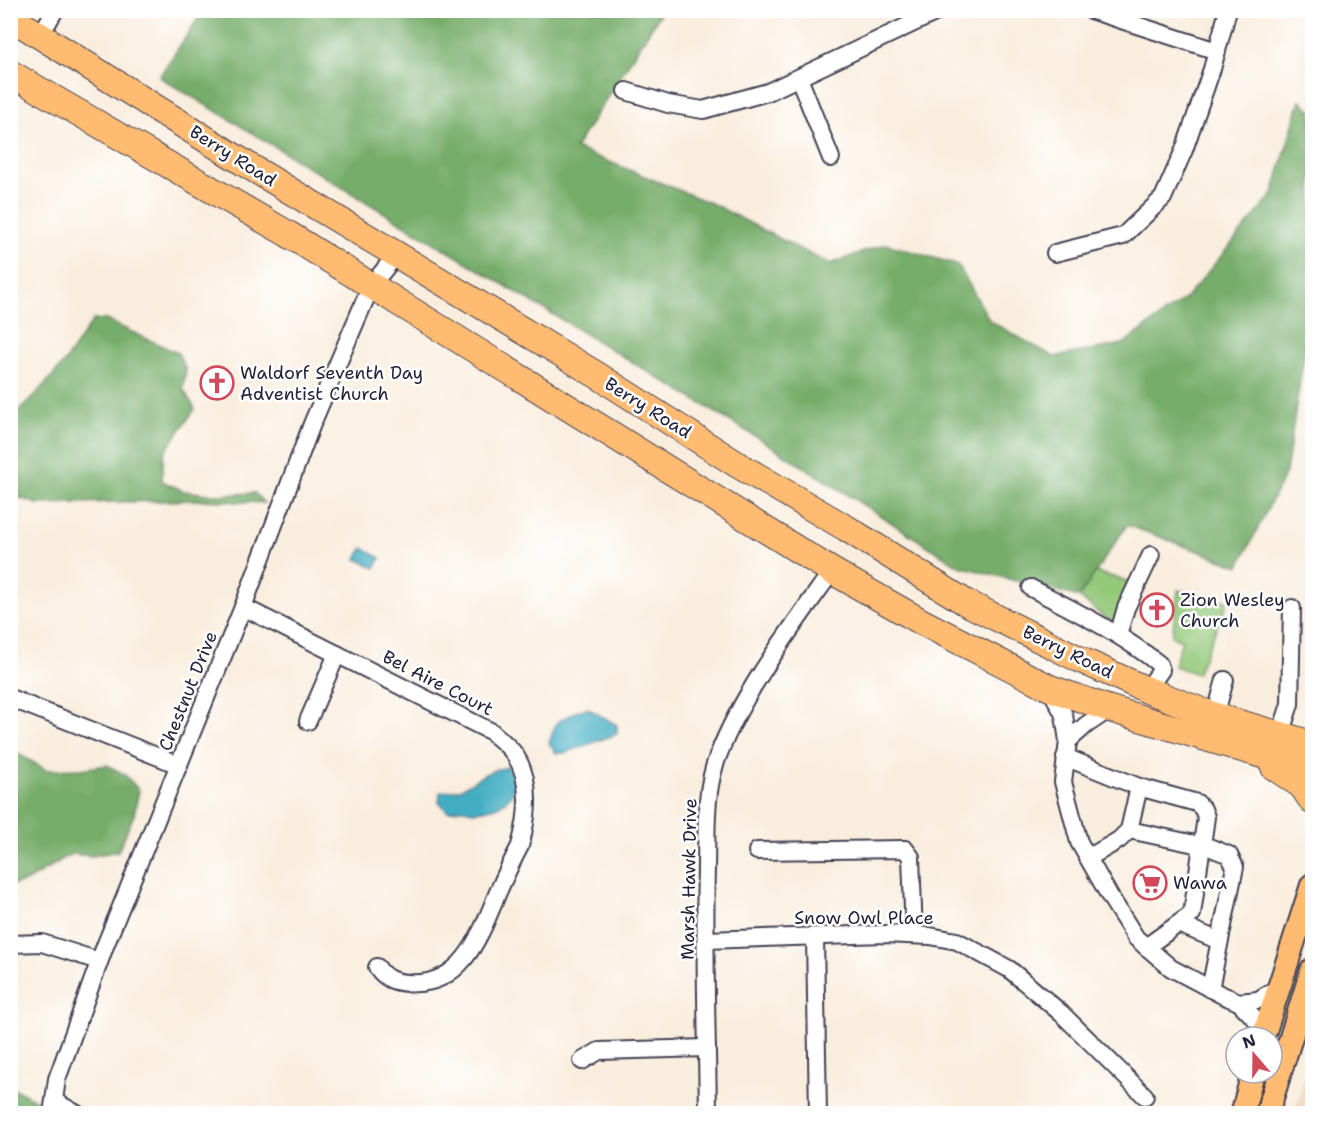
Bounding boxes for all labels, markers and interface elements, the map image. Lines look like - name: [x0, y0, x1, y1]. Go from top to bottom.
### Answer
- street label: Berry Road: [185, 120, 281, 192]
- place label: Waldorf Seventh Day Adventist Church: [240, 361, 423, 406]
- church icon: Waldorf Seventh Day Adventist Church: [199, 365, 235, 401]
- street label: Berry Road: [600, 372, 696, 444]
- place label: Zion Wesley Church: [1180, 588, 1285, 633]
- church icon: Zion Wesley Church: [1139, 592, 1175, 628]
- street label: Berry Road: [1019, 620, 1117, 684]
- street label: Chestnut Drive: [153, 628, 223, 754]
- street label: Bel Aire Court: [379, 645, 498, 721]
- street label: Marsh Hawk Drive: [676, 798, 702, 960]
- supermarket icon: Wawa: [1132, 865, 1168, 901]
- place label: Wawa: [1173, 871, 1227, 895]
- street label: Snow Owl Place: [794, 906, 934, 930]
- north arrow: [1224, 1025, 1284, 1085]
- text: N: [1239, 1029, 1259, 1053]

